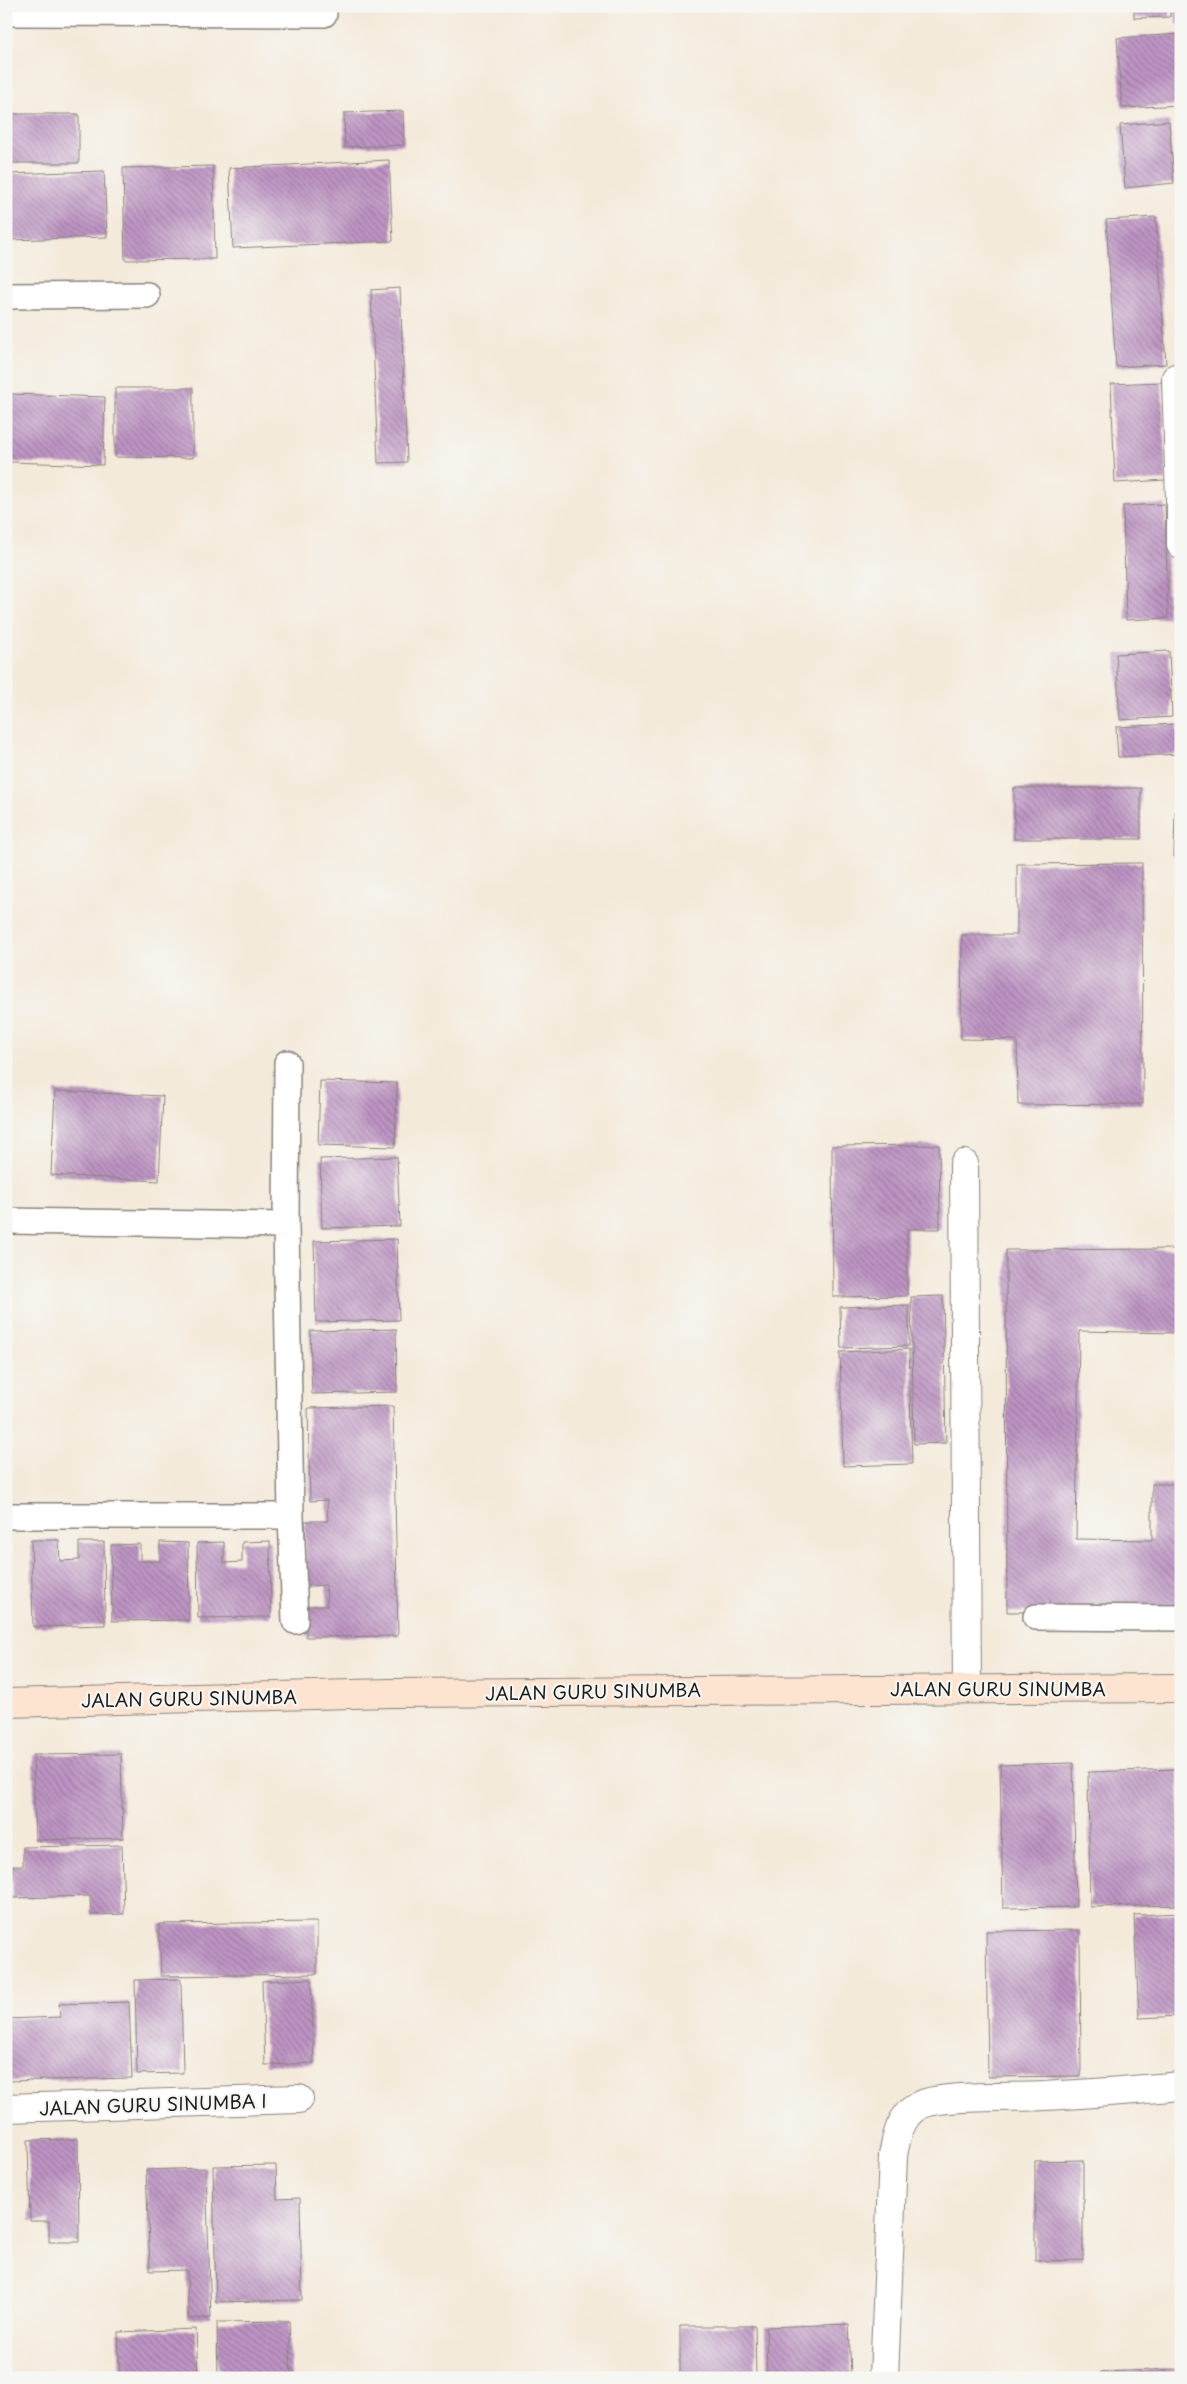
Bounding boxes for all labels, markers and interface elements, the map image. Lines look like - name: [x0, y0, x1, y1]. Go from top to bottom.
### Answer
- street label: JALAN GURU SINUMBA: [890, 1675, 1106, 1702]
- street label: JALAN GURU SINUMBA: [485, 1676, 701, 1706]
- street label: JALAN GURU SINUMBA: [81, 1683, 297, 1713]
- street label: JALAN GURU SINUMBA I: [39, 2087, 267, 2121]

